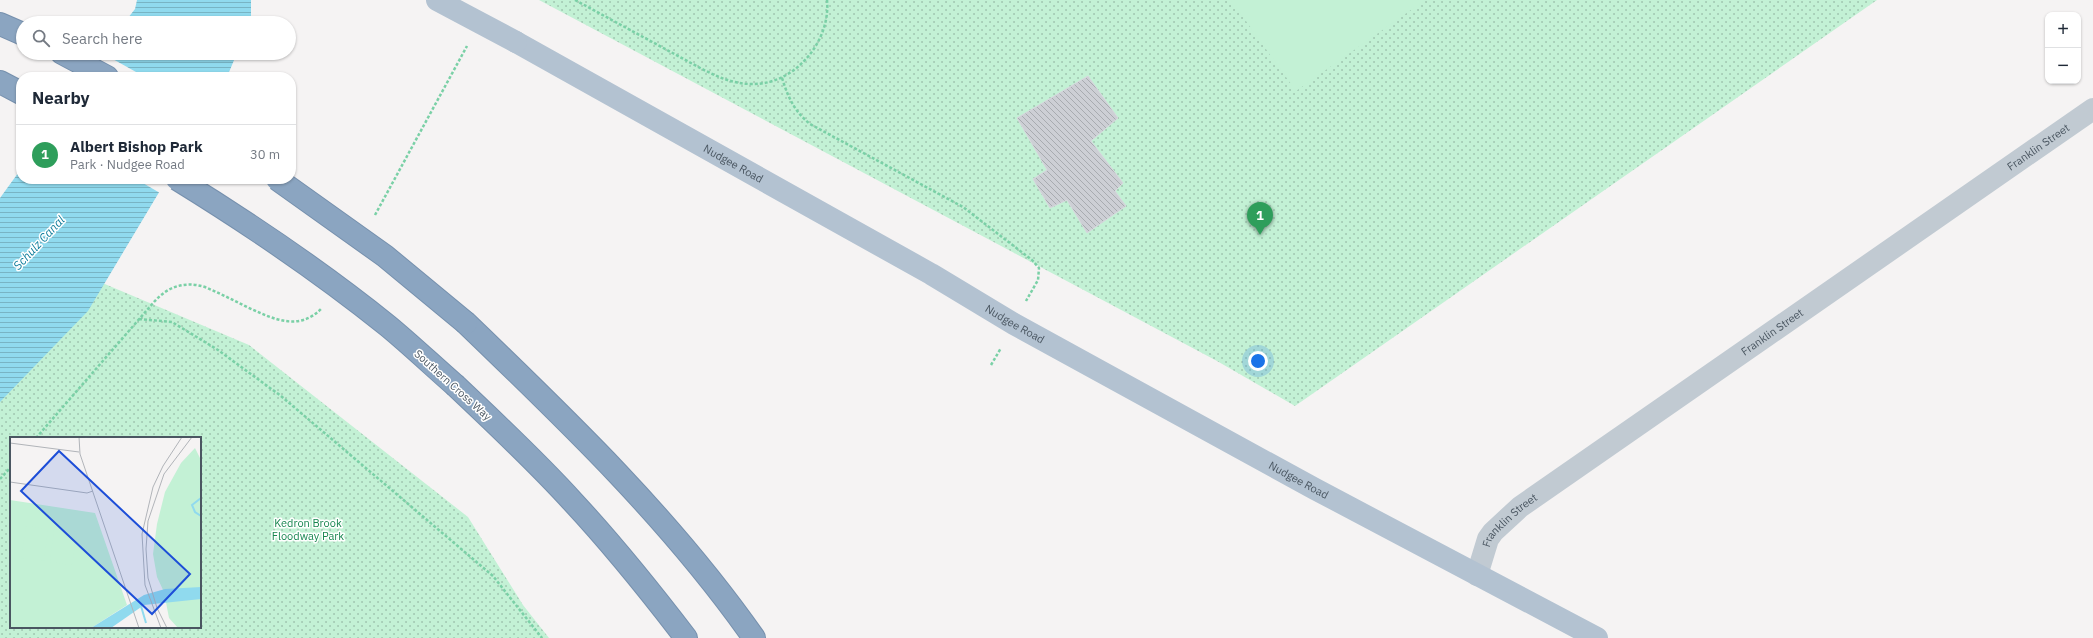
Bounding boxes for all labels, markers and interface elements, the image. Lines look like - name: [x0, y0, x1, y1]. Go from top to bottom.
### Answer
- map controls: [2045, 12, 2081, 84]
- button: +: [2045, 12, 2081, 48]
- search box: [16, 16, 296, 60]
- icon: search: [30, 27, 52, 49]
- text: Search here: [62, 29, 142, 48]
- button: −: [2045, 48, 2081, 84]
- text: Nearby: [32, 87, 90, 109]
- street label: Franklin Street: [2004, 120, 2072, 174]
- text: Albert Bishop Park: [70, 137, 203, 156]
- street label: Nudgee Road: [701, 141, 766, 186]
- text: 1: [41, 146, 49, 163]
- text: 30 m: [250, 146, 280, 163]
- text: Park · Nudgee Road: [70, 156, 185, 173]
- pin: 1: [1247, 202, 1273, 235]
- water label: Schulz Canal: [10, 212, 68, 273]
- street label: Nudgee Road: [983, 301, 1047, 346]
- street label: Franklin Street: [1738, 305, 1806, 358]
- street label: Southern Cross Way: [412, 347, 495, 424]
- your location: [1248, 351, 1268, 371]
- inset map: [10, 437, 201, 628]
- street label: Nudgee Road: [1266, 458, 1331, 502]
- street label: Franklin Street: [1479, 490, 1540, 549]
- park label: Kedron Brook Floodway Park: [272, 516, 344, 543]

